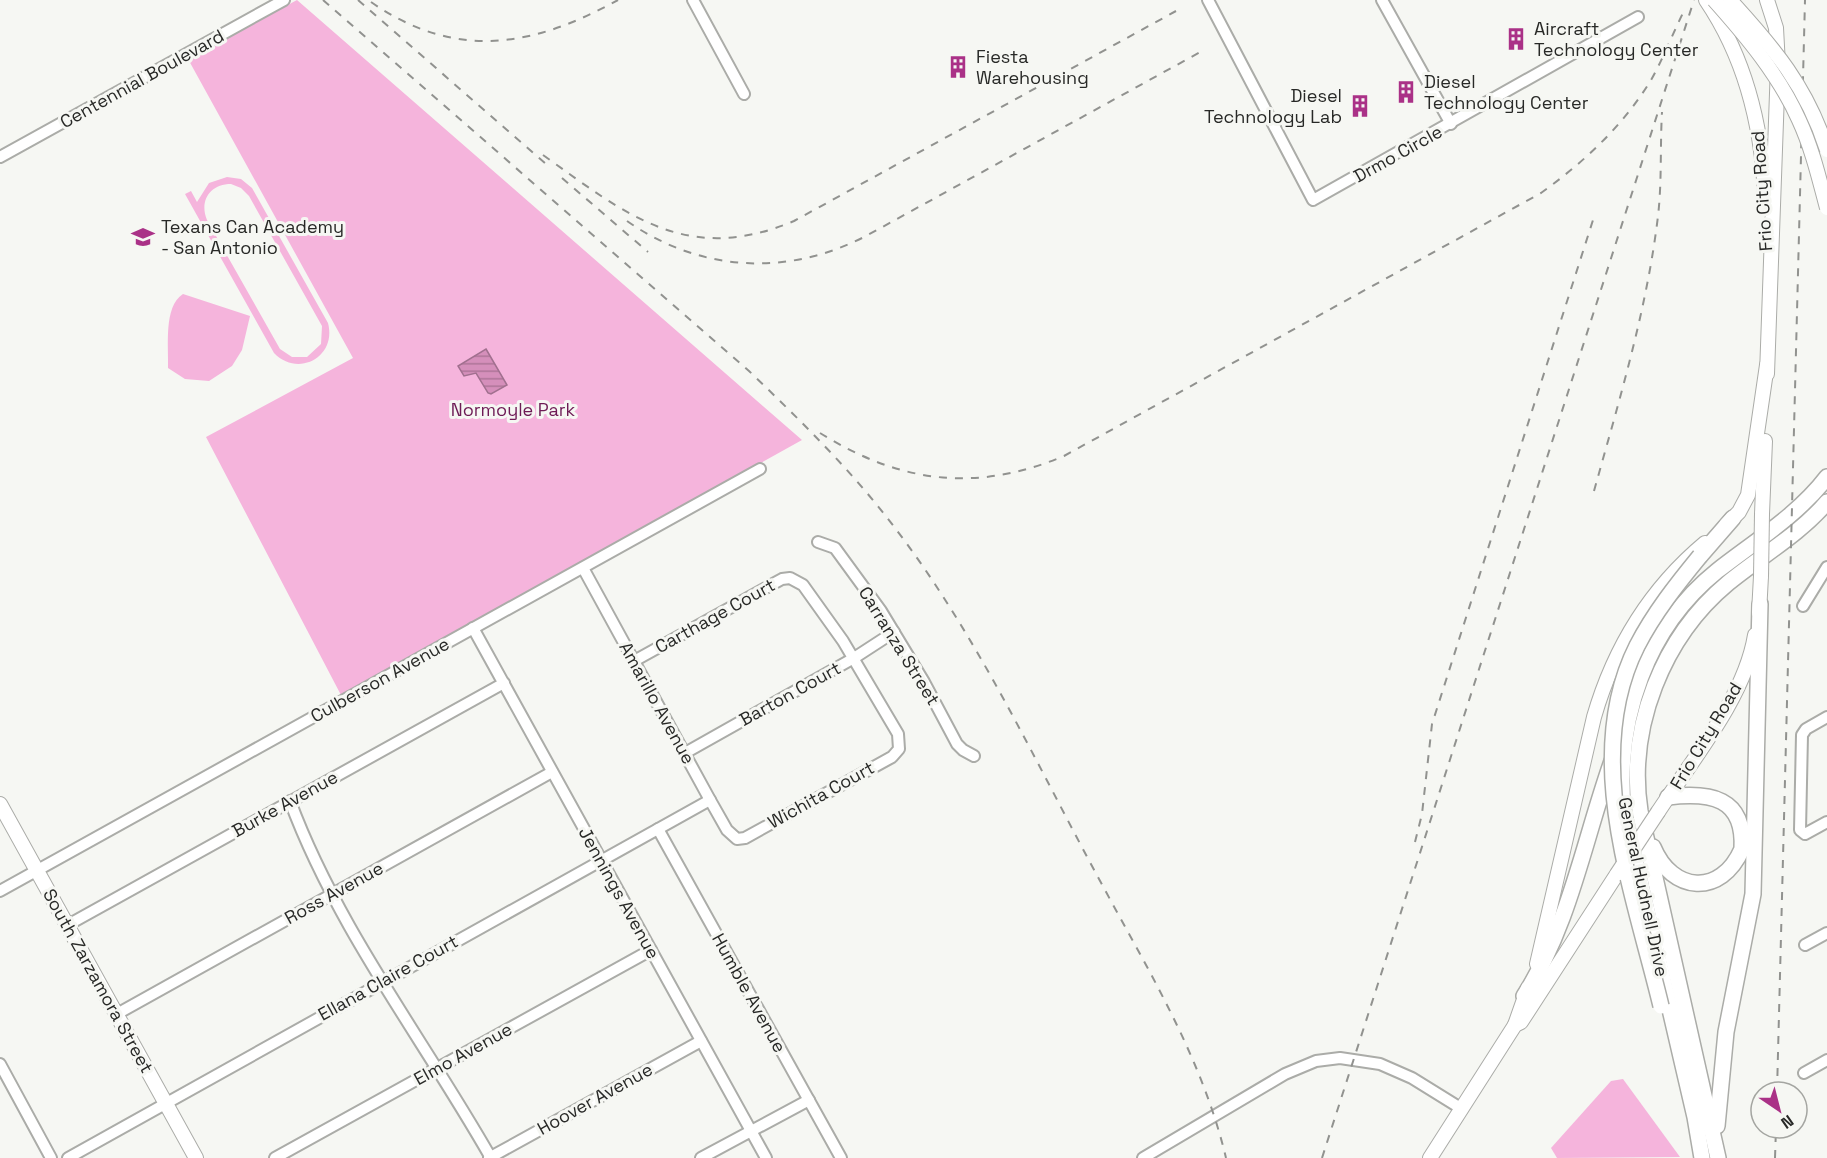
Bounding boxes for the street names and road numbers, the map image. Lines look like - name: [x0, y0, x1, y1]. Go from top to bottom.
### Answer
- street label: Centennial Boulevard: [56, 24, 228, 133]
- street label: Drmo Circle: [1349, 120, 1446, 187]
- street label: Frio City Road: [1746, 130, 1777, 252]
- street label: Carthage Court: [651, 573, 779, 658]
- street label: Carranza Street: [854, 582, 945, 709]
- street label: Culberson Avenue: [306, 632, 453, 727]
- street label: Amarillo Avenue: [614, 638, 701, 768]
- street label: Barton Court: [735, 656, 845, 731]
- street label: Frio City Road: [1665, 678, 1747, 793]
- street label: Wichita Court: [763, 756, 878, 833]
- street label: Burke Avenue: [228, 765, 342, 842]
- street label: General Hudnell Drive: [1613, 795, 1674, 979]
- street label: Jennings Avenue: [574, 823, 665, 963]
- street label: Ross Avenue: [280, 856, 387, 929]
- street label: South Zarzamora Street: [38, 884, 159, 1077]
- street label: Humble Avenue: [707, 929, 792, 1056]
- street label: Ellana Claire Court: [314, 930, 462, 1026]
- street label: Elmo Avenue: [409, 1017, 516, 1090]
- street label: Hoover Avenue: [533, 1057, 656, 1140]

